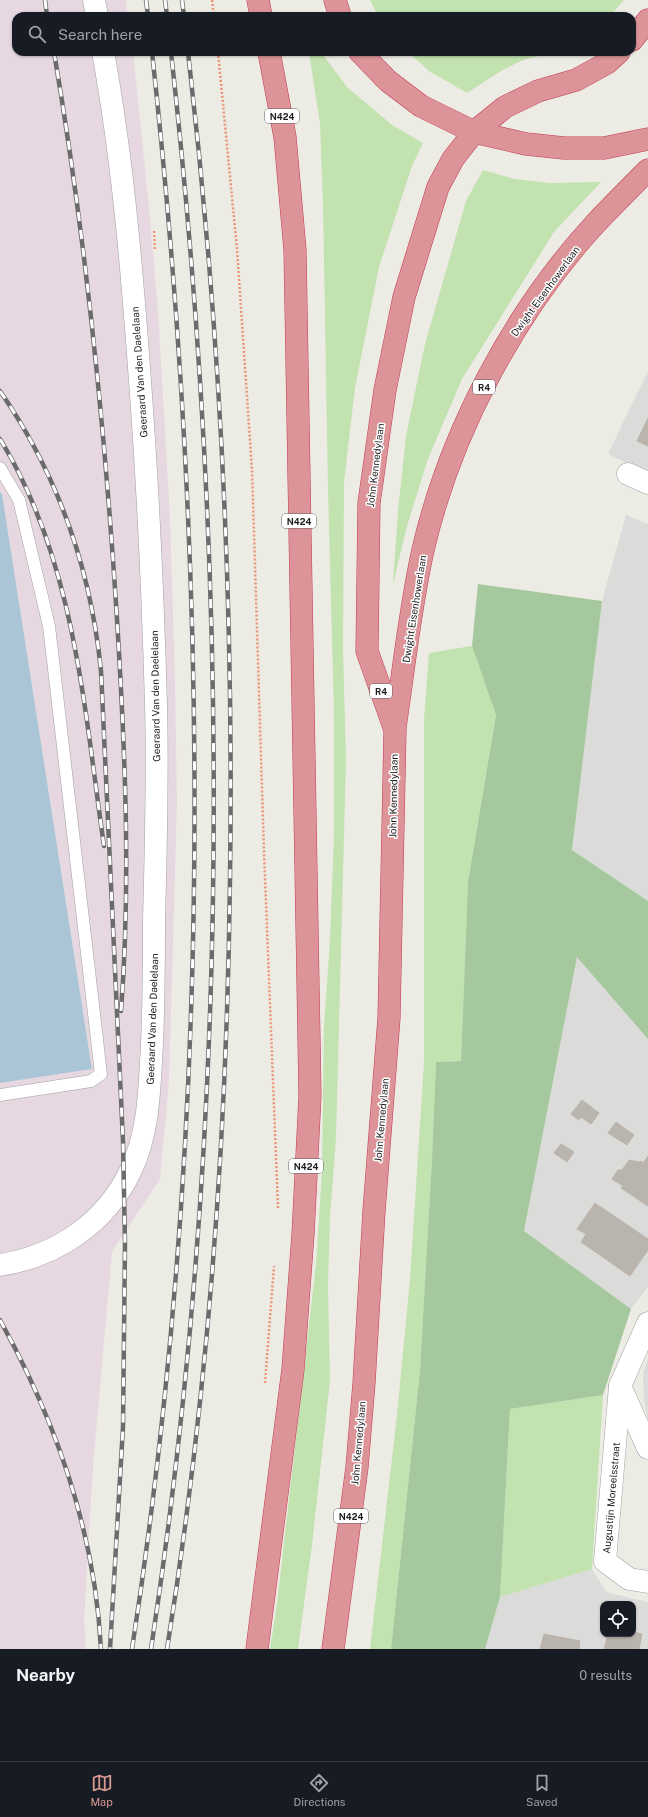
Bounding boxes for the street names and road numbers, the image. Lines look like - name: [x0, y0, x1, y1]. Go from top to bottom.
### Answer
- road number: N424: [265, 109, 299, 123]
- street label: Dwight Eisenhowerlaan: [508, 243, 582, 339]
- street label: Geeraard Van den Daelelaan: [128, 306, 150, 438]
- road number: R4: [473, 380, 495, 394]
- street label: John Kennedylaan: [364, 422, 386, 507]
- road number: N424: [282, 514, 316, 528]
- street label: Dwight Eisenhowerlaan: [400, 554, 428, 664]
- street label: Geeraard Van den Daelelaan: [148, 630, 162, 762]
- road number: R4: [370, 684, 392, 698]
- street label: John Kennedylaan: [386, 754, 400, 838]
- street label: Geeraard Van den Daelelaan: [144, 953, 160, 1085]
- street label: John Kennedylaan: [371, 1077, 391, 1162]
- road number: N424: [289, 1159, 323, 1173]
- street label: John Kennedylaan: [348, 1400, 368, 1485]
- street label: Augustijn Moreelsstraat: [600, 1442, 622, 1554]
- road number: N424: [334, 1509, 368, 1523]

